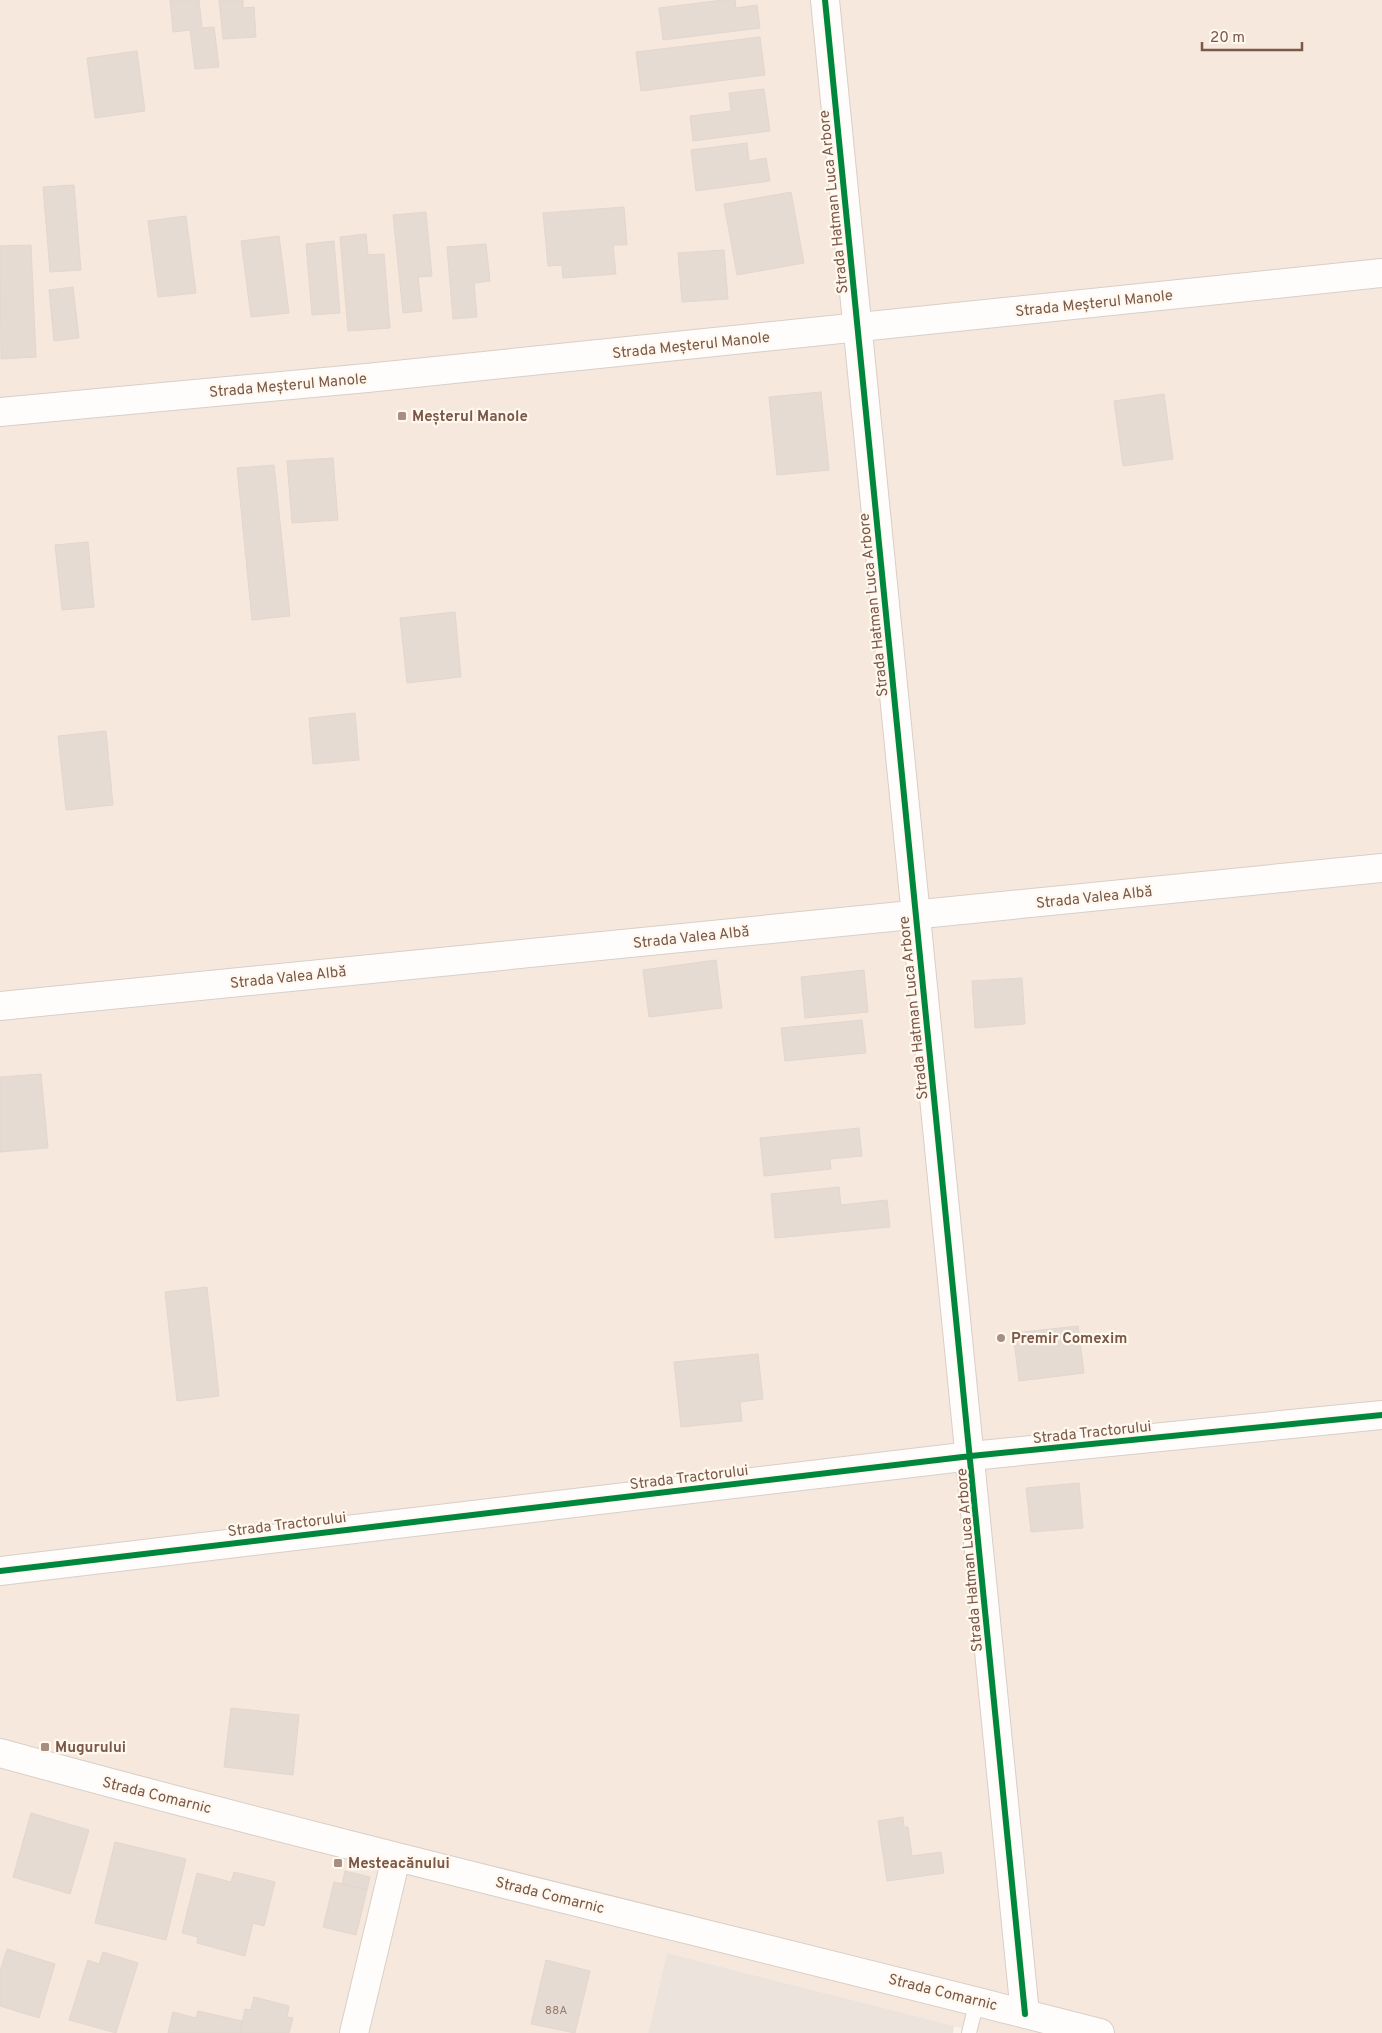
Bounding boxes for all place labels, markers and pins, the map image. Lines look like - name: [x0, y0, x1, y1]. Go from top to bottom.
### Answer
- place label: Meșterul Manole: [412, 408, 528, 427]
- marker: Meșterul Manole: [396, 410, 408, 422]
- place label: Premir Comexim: [1011, 1330, 1127, 1349]
- marker: Premir Comexim: [995, 1332, 1007, 1344]
- place label: Mugurului: [55, 1739, 126, 1758]
- marker: Mugurului: [39, 1741, 51, 1753]
- place label: Mesteacănului: [348, 1855, 450, 1874]
- marker: Mesteacănului: [332, 1857, 344, 1869]

